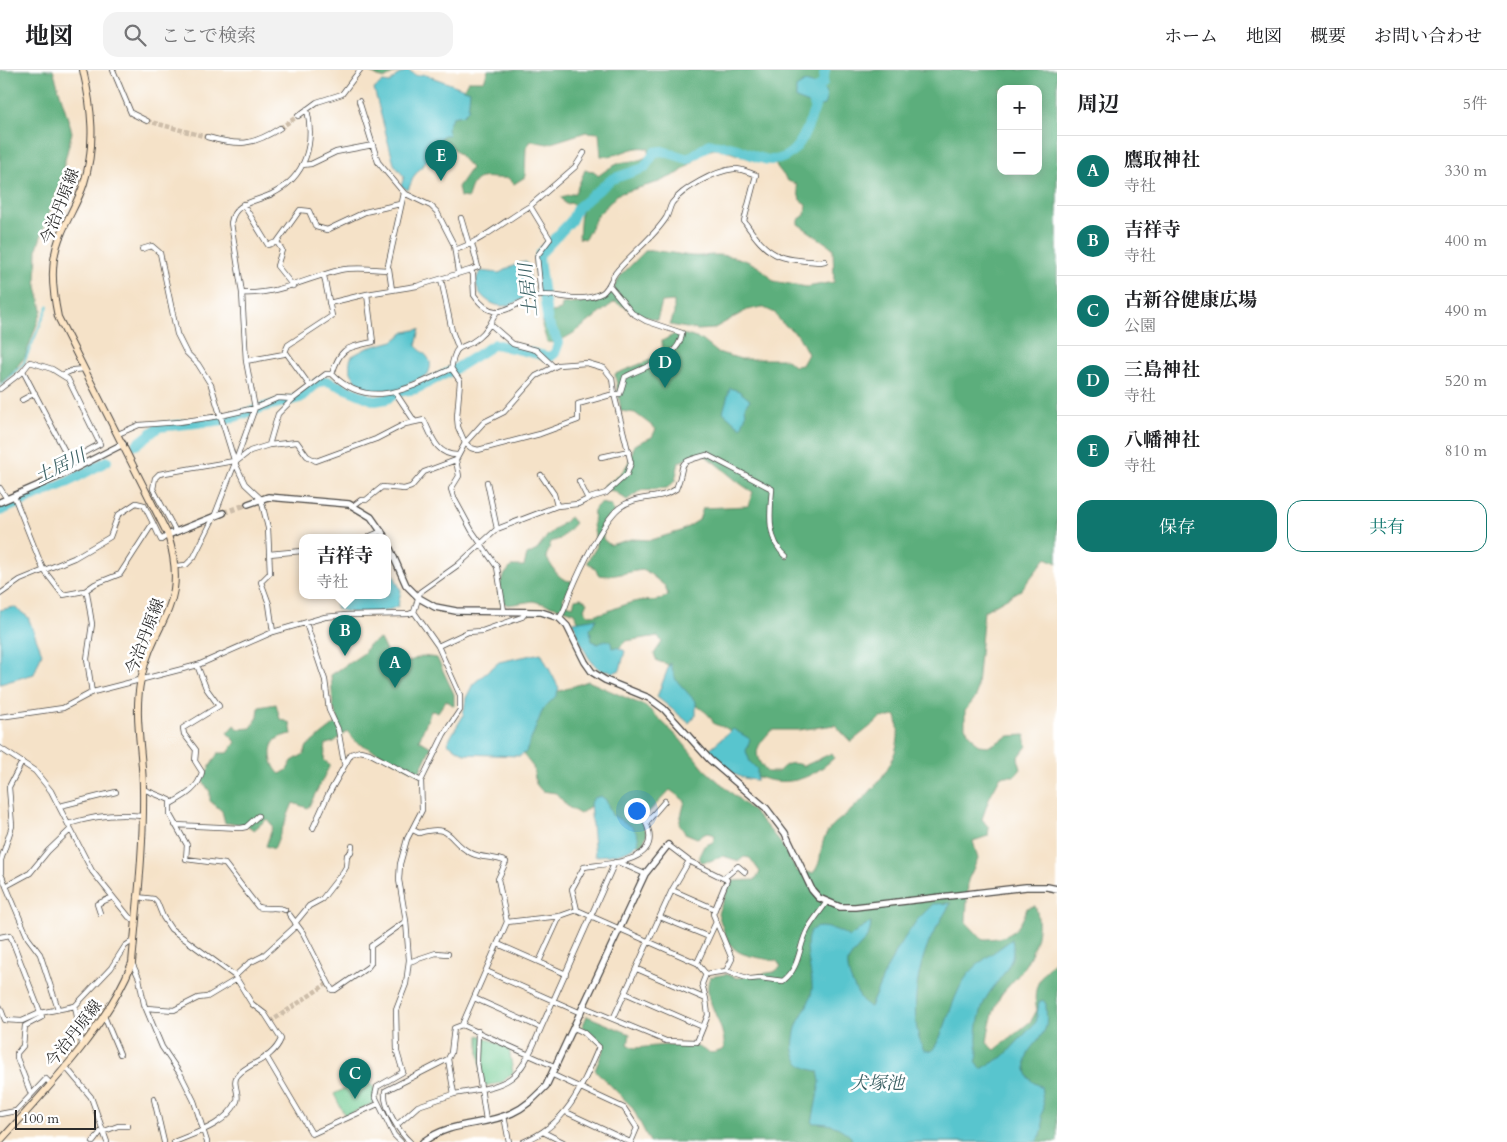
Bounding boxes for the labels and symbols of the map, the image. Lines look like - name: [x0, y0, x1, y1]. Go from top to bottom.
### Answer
- pin: E: [425, 140, 457, 181]
- street label: 今治丹原線: [35, 165, 85, 248]
- water label: 土居川: [513, 260, 544, 318]
- pin: D: [649, 347, 681, 388]
- water label: 土居川: [30, 443, 92, 490]
- street label: 今治丹原線: [120, 595, 170, 678]
- pin: B: [329, 615, 361, 656]
- pin: A: [379, 647, 411, 688]
- your location: [624, 798, 650, 824]
- street label: 今治丹原線: [40, 995, 107, 1072]
- pin: C: [339, 1058, 371, 1099]
- water label: 犬塚池: [850, 1071, 906, 1096]
- scale bar: [15, 1107, 96, 1130]

